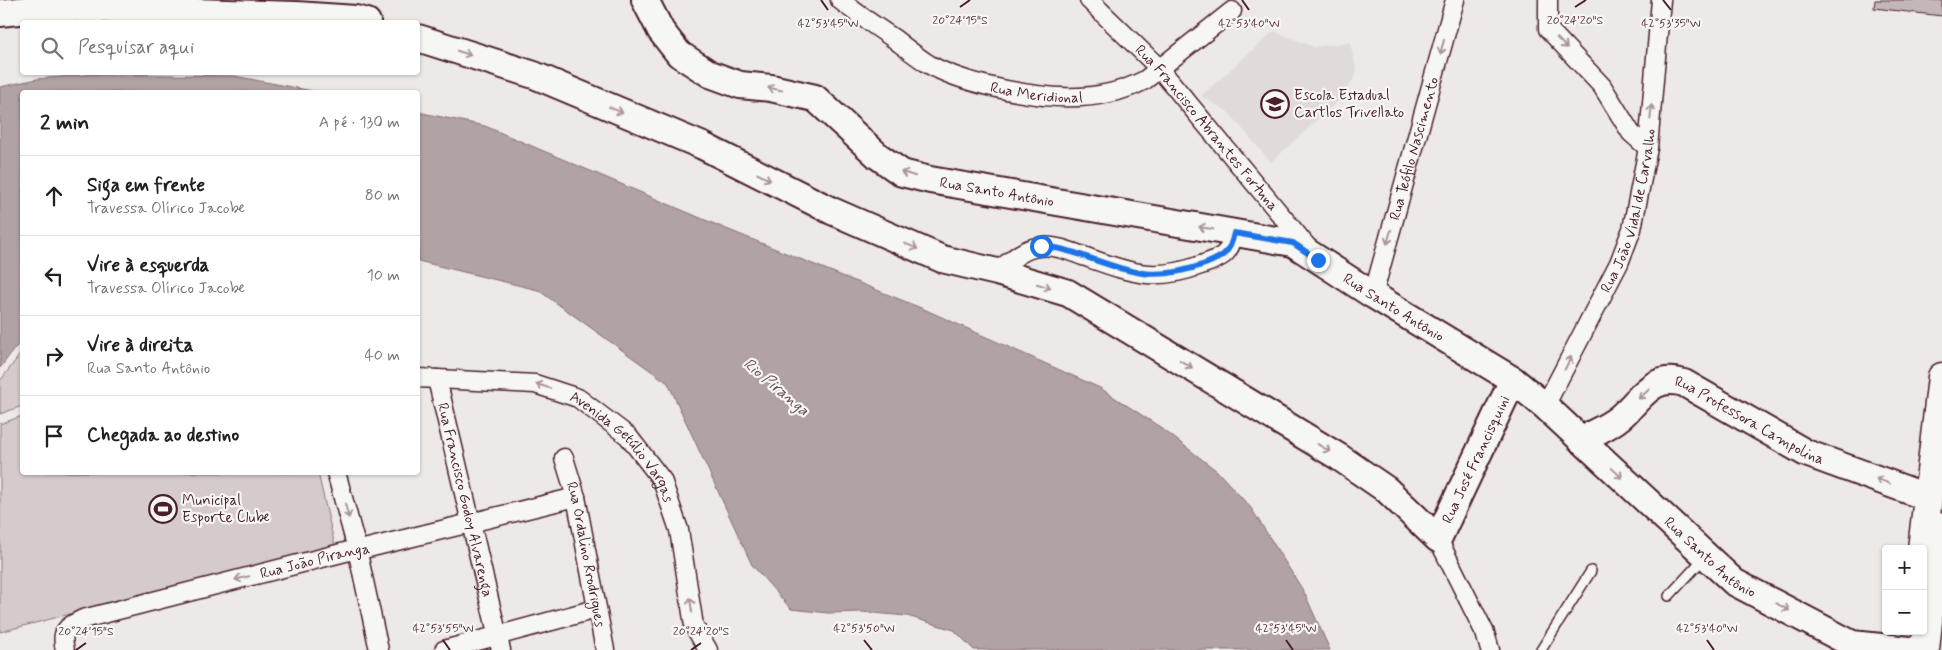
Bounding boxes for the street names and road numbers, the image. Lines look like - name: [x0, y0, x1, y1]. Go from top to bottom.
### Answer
- street label: Rua Francisco Abrantes Fortuna: [1130, 41, 1283, 216]
- street label: Rua Teófilo Nascimento: [1385, 75, 1444, 223]
- street label: Rua Meridional: [988, 78, 1084, 108]
- street label: Rua João Vidal de Carvalho: [1596, 128, 1661, 296]
- street label: Rua Santo Antônio: [938, 173, 1055, 212]
- street label: Rua Santo Antônio: [1339, 269, 1448, 347]
- street label: Rua Professora Campolina: [1673, 372, 1827, 470]
- street label: Avenida Getúlio Vargas: [567, 387, 678, 505]
- street label: Rua José Francisquini: [1438, 392, 1515, 527]
- street label: Rua Francisco Godoy Alvarenga: [432, 401, 497, 599]
- street label: Rua Ordalino Rrodrigues: [561, 479, 610, 629]
- street label: Rua Santo Antônio: [1659, 513, 1759, 603]
- street label: Rua João Piranga: [258, 539, 372, 584]

